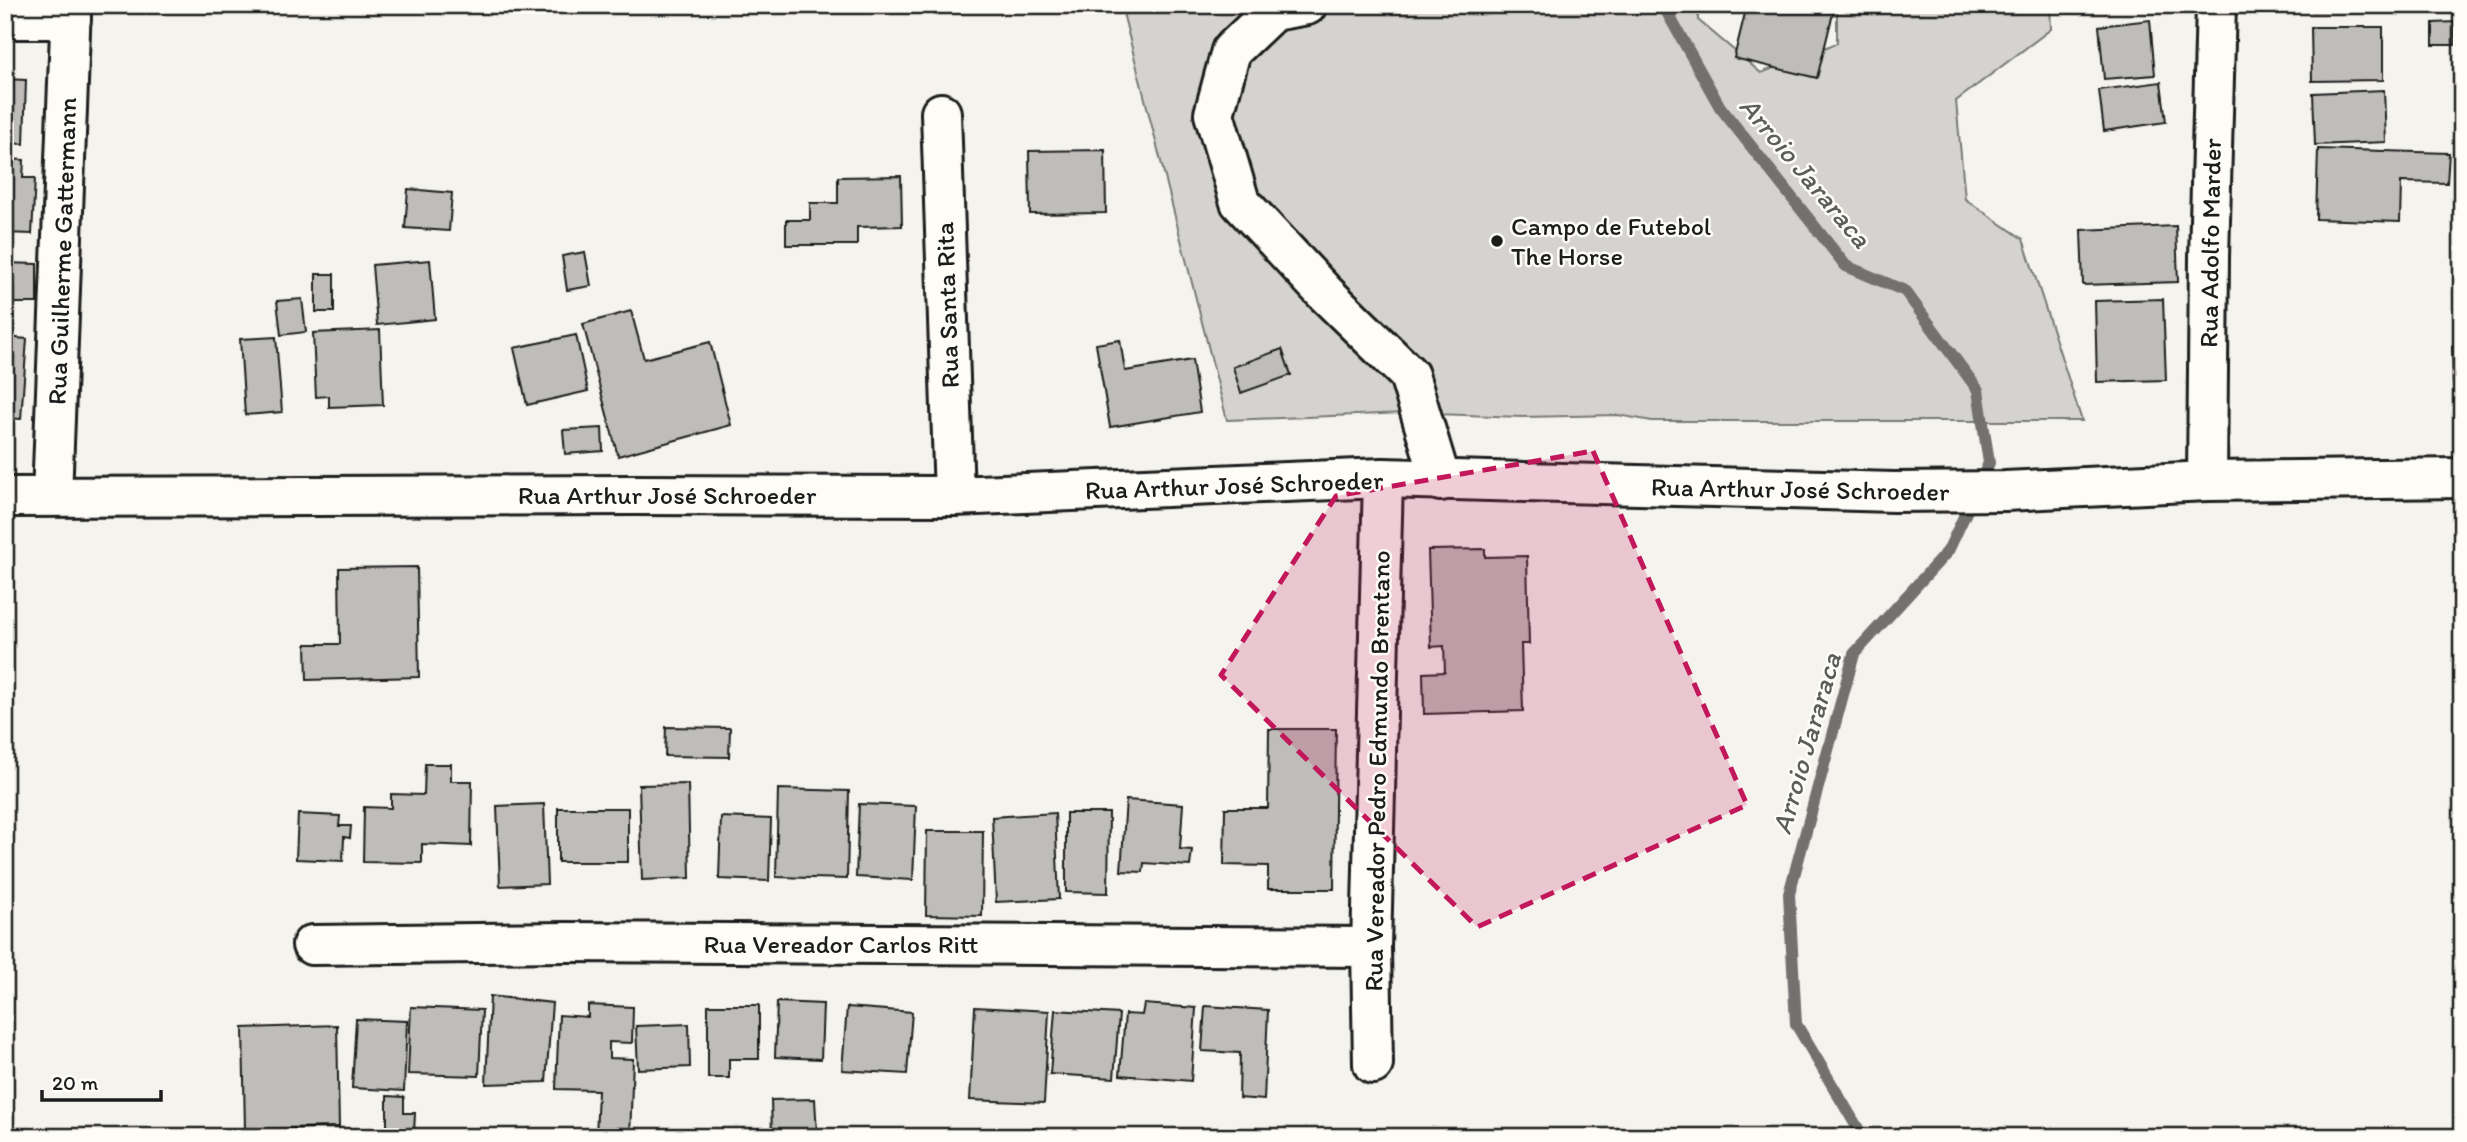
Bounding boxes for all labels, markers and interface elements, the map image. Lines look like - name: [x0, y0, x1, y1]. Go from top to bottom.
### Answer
- water label: Arroio Jararaca: [1733, 89, 1879, 255]
- street label: Rua Guilherme Gattermann: [41, 96, 83, 405]
- street label: Rua Adolfo Marder: [2192, 137, 2228, 348]
- place label: Campo de Futebol The Horse: [1511, 210, 1711, 272]
- street label: Rua Santa Rita: [928, 221, 966, 389]
- marker: Campo de Futebol The Horse: [1489, 233, 1505, 249]
- street label: Rua Arthur José Schroeder: [1084, 464, 1384, 506]
- street label: Rua Arthur José Schroeder: [1651, 470, 1950, 508]
- street label: Rua Arthur José Schroeder: [518, 479, 817, 511]
- street label: Rua Vereador Pedro Edmundo Brentano: [1357, 550, 1397, 992]
- water label: Arroio Jararaca: [1764, 648, 1848, 838]
- street label: Rua Vereador Carlos Ritt: [704, 928, 978, 960]
- scale bar: [42, 1058, 161, 1102]
- text: 20 m: [52, 1070, 99, 1095]

